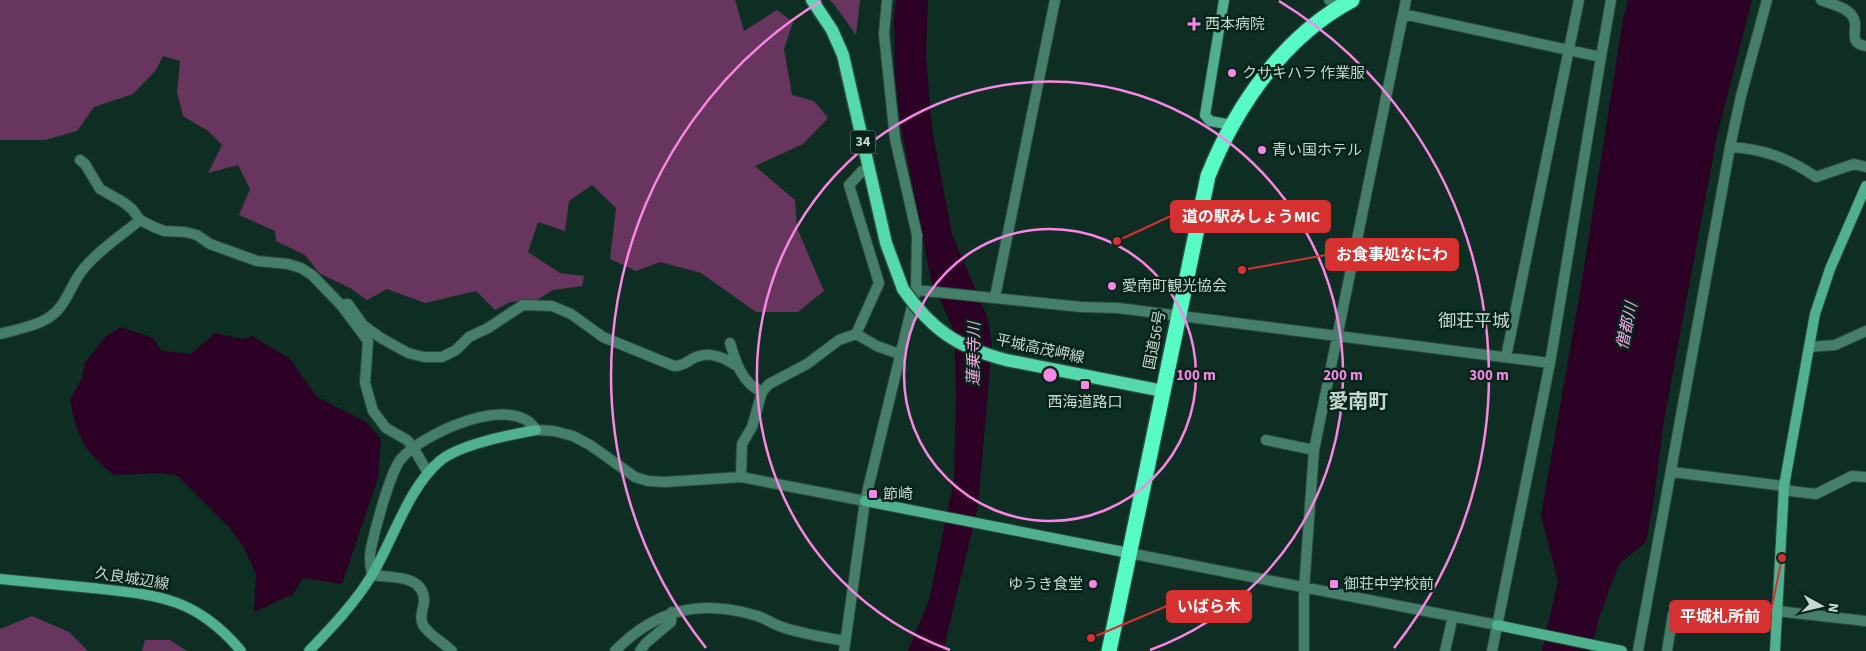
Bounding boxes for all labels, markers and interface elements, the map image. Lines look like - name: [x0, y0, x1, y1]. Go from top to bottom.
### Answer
- place label: 西本病院: [1205, 14, 1265, 35]
- marker: 西本病院: [1187, 17, 1201, 31]
- place label: クサキハラ 作業服: [1242, 63, 1365, 84]
- marker: クサキハラ 作業服: [1226, 67, 1238, 79]
- road number: 34: [850, 130, 876, 154]
- place label: 青い国ホテル: [1272, 140, 1362, 161]
- marker: 青い国ホテル: [1256, 144, 1268, 156]
- callout: 道の駅みしょうMIC: [1171, 201, 1330, 232]
- text: 道の駅みしょうMIC: [1182, 206, 1320, 228]
- callout: お食事処なにわ: [1326, 239, 1458, 270]
- text: お食事処なにわ: [1336, 244, 1448, 266]
- place label: 愛南町観光協会: [1122, 276, 1227, 297]
- marker: 愛南町観光協会: [1106, 280, 1118, 292]
- water label: 僧都川: [1611, 298, 1643, 352]
- street label: 国道56号: [1139, 309, 1171, 371]
- district label: 御荘平城: [1438, 309, 1510, 334]
- water label: 蓮乗寺川: [962, 320, 986, 386]
- street label: 平城高茂岬線: [994, 329, 1086, 369]
- text: 100 m: [1176, 365, 1216, 386]
- text: 200 m: [1323, 365, 1363, 386]
- text: 300 m: [1469, 365, 1509, 386]
- centre of rings: [1041, 366, 1059, 384]
- marker: 西海道路口: [1079, 379, 1091, 391]
- district label: 愛南町: [1328, 388, 1388, 416]
- place label: 西海道路口: [1047, 392, 1123, 413]
- place label: 節崎: [883, 484, 913, 505]
- marker: 節崎: [867, 488, 879, 500]
- street label: 久良城辺線: [93, 563, 171, 595]
- place label: ゆうき食堂: [1008, 574, 1083, 595]
- place label: 御荘中学校前: [1344, 574, 1434, 595]
- marker: ゆうき食堂: [1087, 578, 1099, 590]
- marker: 御荘中学校前: [1328, 578, 1340, 590]
- north arrow: [1796, 581, 1846, 631]
- callout: いばら木: [1167, 591, 1251, 622]
- text: いばら木: [1177, 596, 1241, 618]
- callout: 平城札所前: [1670, 601, 1770, 632]
- text: N: [1822, 602, 1843, 614]
- text: 平城札所前: [1680, 606, 1760, 628]

